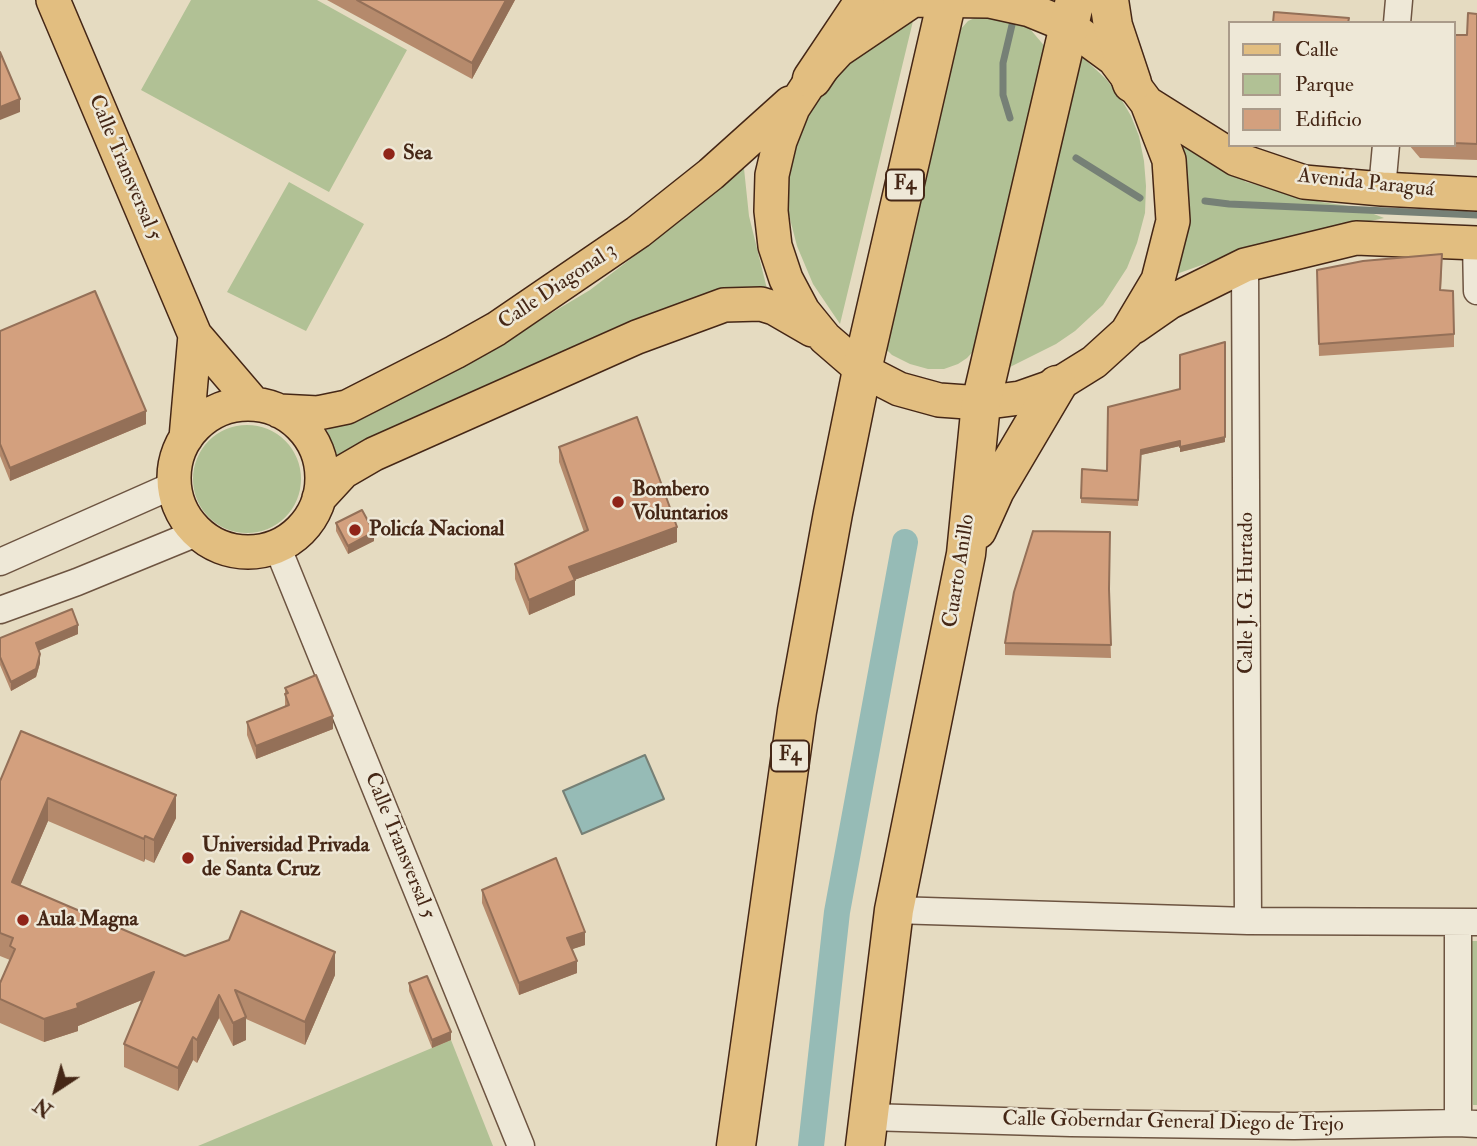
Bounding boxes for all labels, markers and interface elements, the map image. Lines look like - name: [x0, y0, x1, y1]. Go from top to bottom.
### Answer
- legend: [1228, 21, 1456, 147]
- text: Calle: [1295, 36, 1338, 63]
- text: Parque: [1295, 71, 1354, 98]
- street label: Calle Transversal 5: [82, 91, 166, 245]
- text: Edificio: [1295, 106, 1362, 133]
- place label: Sea: [403, 141, 432, 167]
- marker: Sea: [381, 146, 397, 162]
- street label: Avenida Paraguá: [1297, 164, 1435, 204]
- road number: F4: [886, 169, 924, 200]
- street label: Calle Diagonal 3: [494, 238, 622, 336]
- place label: Bombero Voluntarios: [632, 477, 728, 527]
- marker: Bombero Voluntarios: [610, 494, 626, 510]
- street label: Calle J. G. Hurtado: [1234, 512, 1260, 674]
- street label: Cuarto Anillo: [939, 513, 981, 629]
- place label: Policía Nacional: [369, 517, 505, 543]
- marker: Policía Nacional: [347, 522, 363, 538]
- road number: F4: [771, 740, 809, 772]
- street label: Calle Transversal 5: [358, 769, 440, 923]
- place label: Universidad Privada de Santa Cruz: [202, 833, 369, 883]
- marker: Universidad Privada de Santa Cruz: [180, 850, 196, 866]
- place label: Aula Magna: [37, 907, 138, 933]
- marker: Aula Magna: [15, 912, 31, 928]
- north arrow: [21, 1055, 91, 1125]
- text: N: [30, 1092, 58, 1122]
- street label: Calle Goberndar General Diego de Trejo: [1002, 1107, 1344, 1139]

